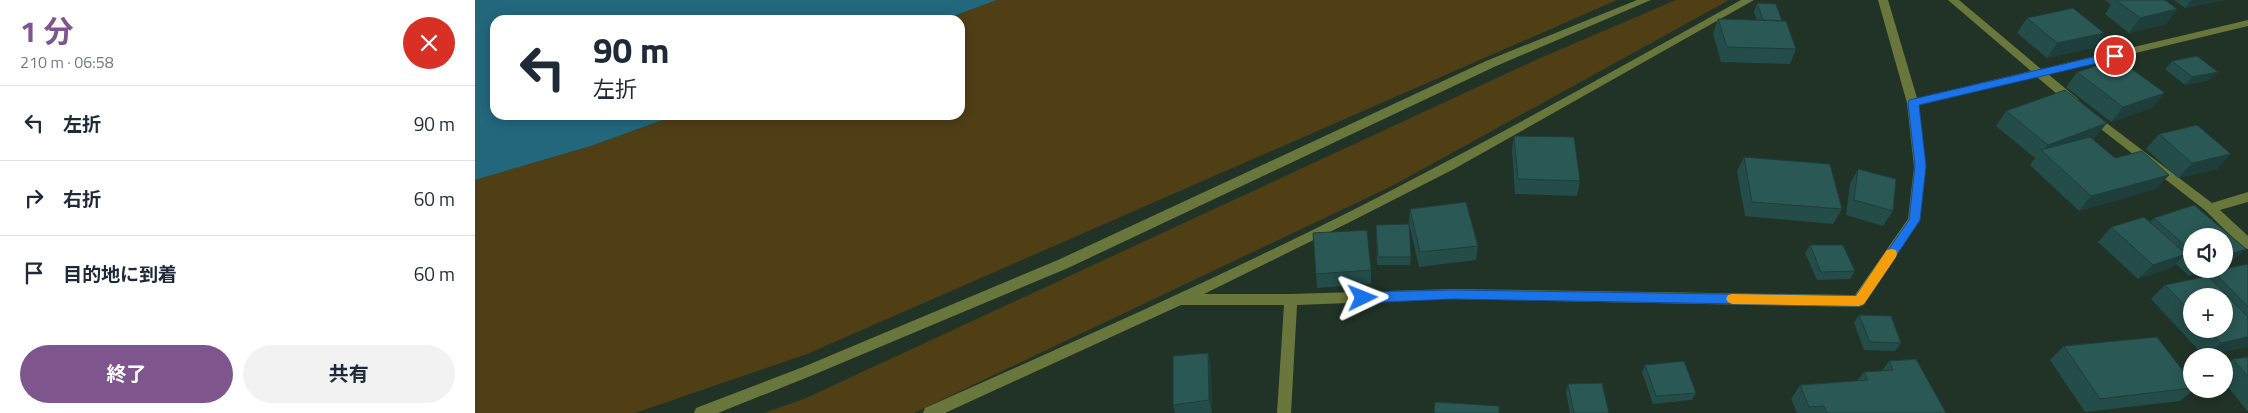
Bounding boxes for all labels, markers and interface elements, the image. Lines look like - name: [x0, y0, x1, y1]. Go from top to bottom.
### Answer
- text: 1 分: [20, 8, 73, 54]
- button: close: [403, 17, 455, 69]
- text: 90 m: [593, 23, 669, 77]
- icon: left: [510, 35, 575, 100]
- pin: [2094, 35, 2136, 77]
- icon: arrive: [2101, 42, 2129, 70]
- text: 210 m · 06:58: [20, 50, 114, 74]
- text: 左折: [593, 72, 637, 106]
- icon: left: [20, 109, 48, 137]
- text: 左折: [63, 109, 101, 138]
- text: 90 m: [414, 109, 455, 138]
- icon: right: [20, 184, 48, 212]
- text: 右折: [63, 184, 101, 213]
- text: 60 m: [414, 184, 455, 213]
- map controls: [2183, 228, 2233, 398]
- button: sound: [2183, 228, 2233, 278]
- icon: arrive: [20, 259, 48, 287]
- text: 目的地に到着: [63, 259, 177, 288]
- text: 60 m: [414, 259, 455, 288]
- position arrow: [1336, 271, 1388, 323]
- button: +: [2183, 288, 2233, 338]
- button: 終了: [20, 345, 233, 403]
- button: 共有: [243, 345, 455, 403]
- button: −: [2183, 348, 2233, 398]

